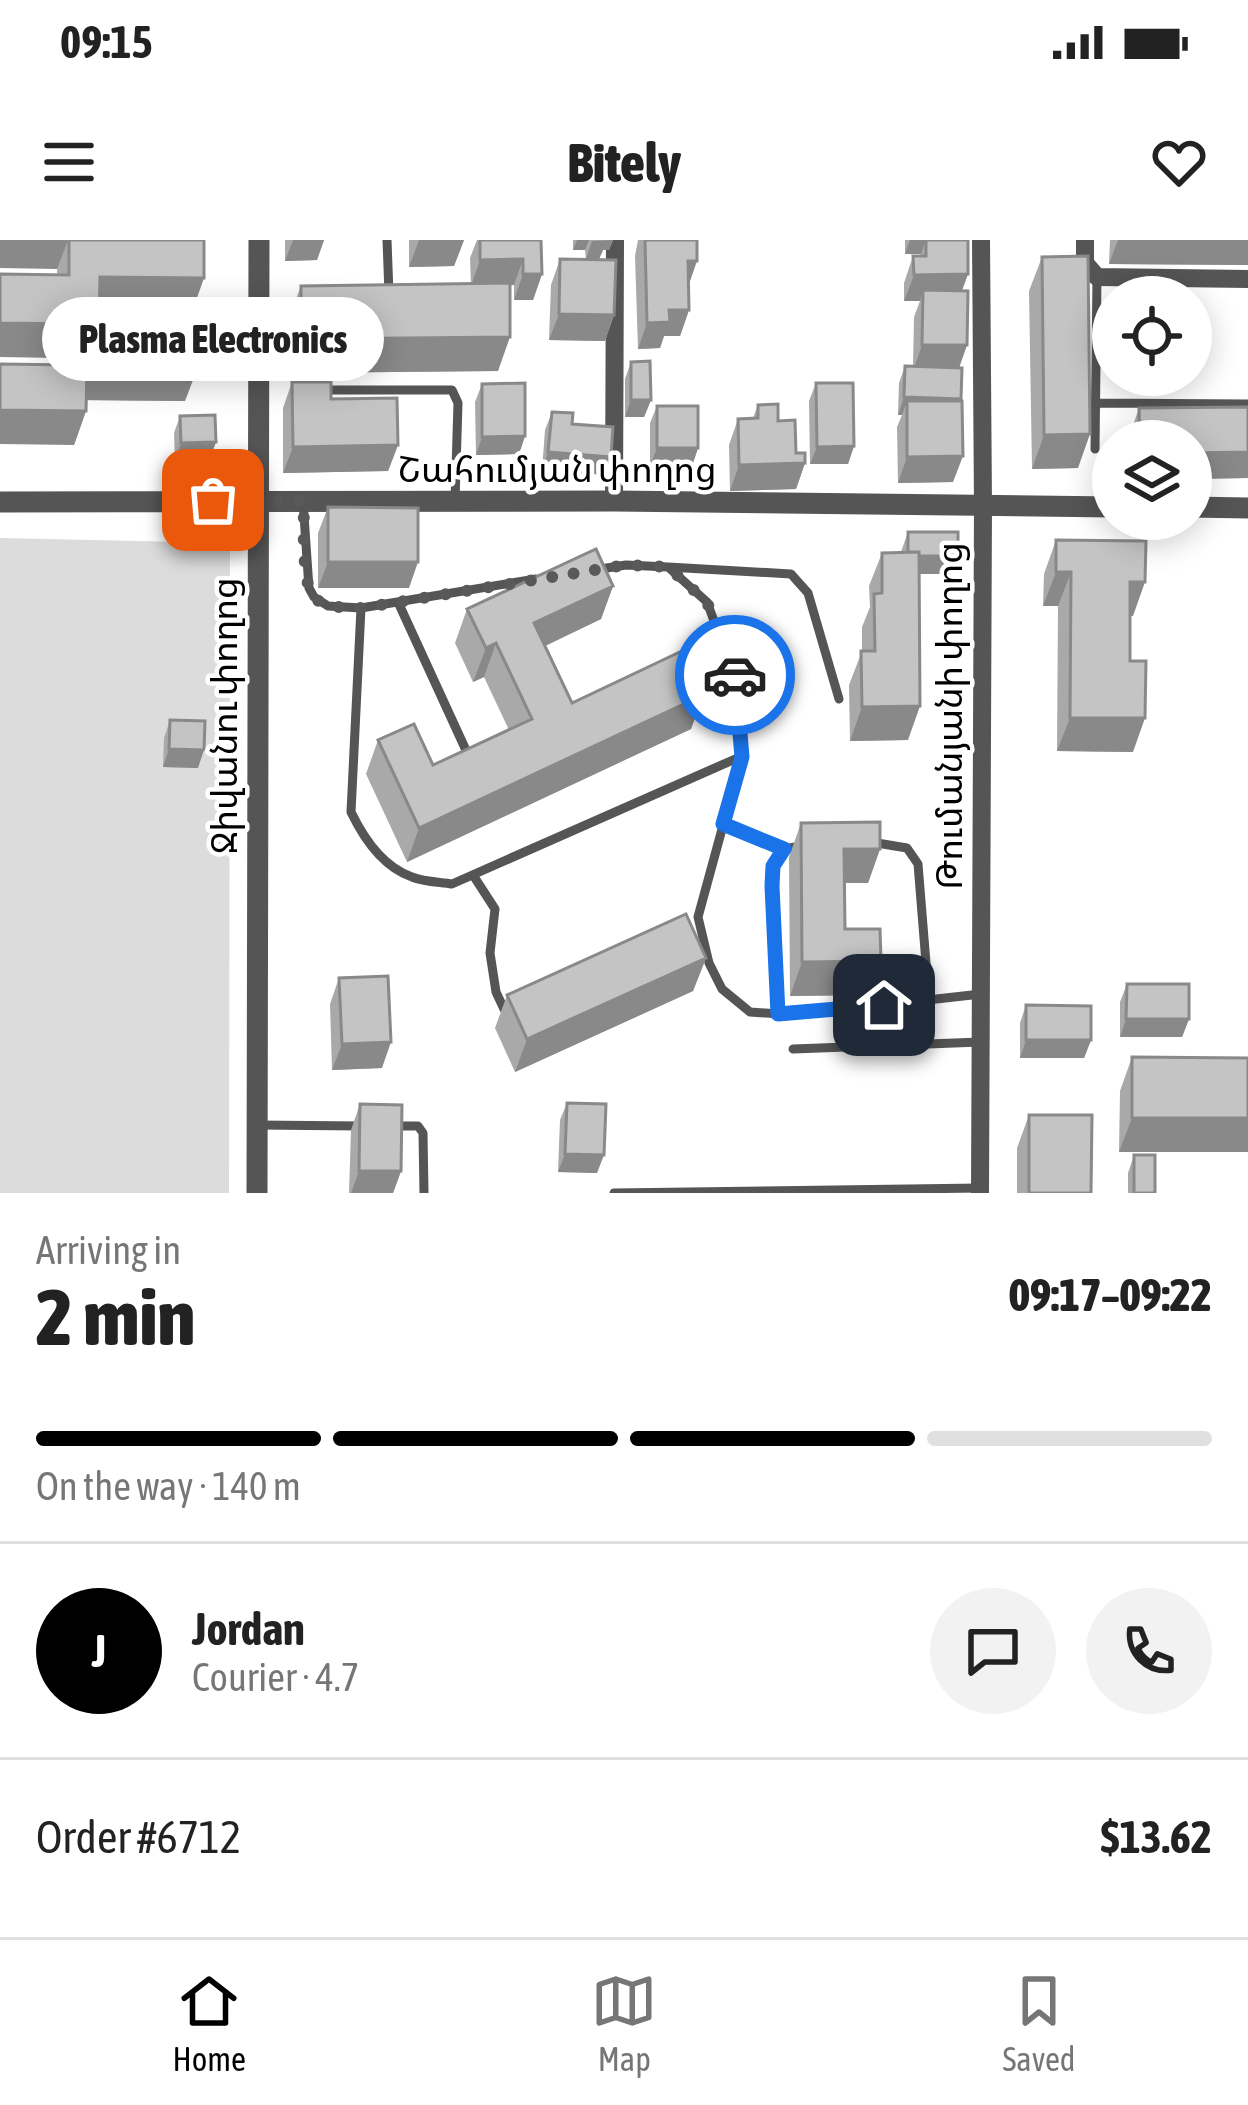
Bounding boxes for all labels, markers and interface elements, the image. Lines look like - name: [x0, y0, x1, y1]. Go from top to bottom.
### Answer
- text: 09:15: [60, 16, 153, 68]
- icon: menu: [36, 129, 102, 195]
- icon: heart: [1146, 129, 1212, 195]
- text: Bitely: [567, 132, 681, 193]
- map controls: [1092, 276, 1212, 540]
- button: locate: [1092, 276, 1212, 396]
- callout: Plasma Electronics: [42, 296, 384, 380]
- text: Plasma Electronics: [79, 317, 347, 361]
- button: layers: [1092, 420, 1212, 540]
- street label: Շահումյան փողոց: [397, 448, 717, 490]
- pin: [162, 449, 264, 551]
- icon: bag: [180, 467, 246, 533]
- street label: Թումանյանի փողոց: [928, 542, 970, 890]
- street label: Ջիվանու փողոց: [203, 577, 245, 855]
- courier: [675, 615, 795, 735]
- icon: car: [702, 642, 768, 708]
- pin: [833, 954, 935, 1056]
- icon: home: [851, 972, 917, 1038]
- text: Arriving in: [36, 1228, 181, 1272]
- text: 09:17–09:22: [1009, 1269, 1212, 1321]
- text: 2 min: [36, 1272, 195, 1362]
- text: On the way · 140 m: [36, 1464, 301, 1508]
- button: chat: [930, 1588, 1056, 1714]
- button: phone: [1086, 1588, 1212, 1714]
- text: Jordan: [192, 1603, 305, 1655]
- text: J: [92, 1625, 106, 1677]
- text: Courier · 4.7: [192, 1655, 359, 1699]
- text: Order #6712: [36, 1811, 241, 1863]
- text: $13.62: [1100, 1811, 1212, 1863]
- tab: Home: [173, 1968, 246, 2078]
- tab: Map: [591, 1968, 657, 2078]
- tab: Saved: [1002, 1968, 1075, 2078]

